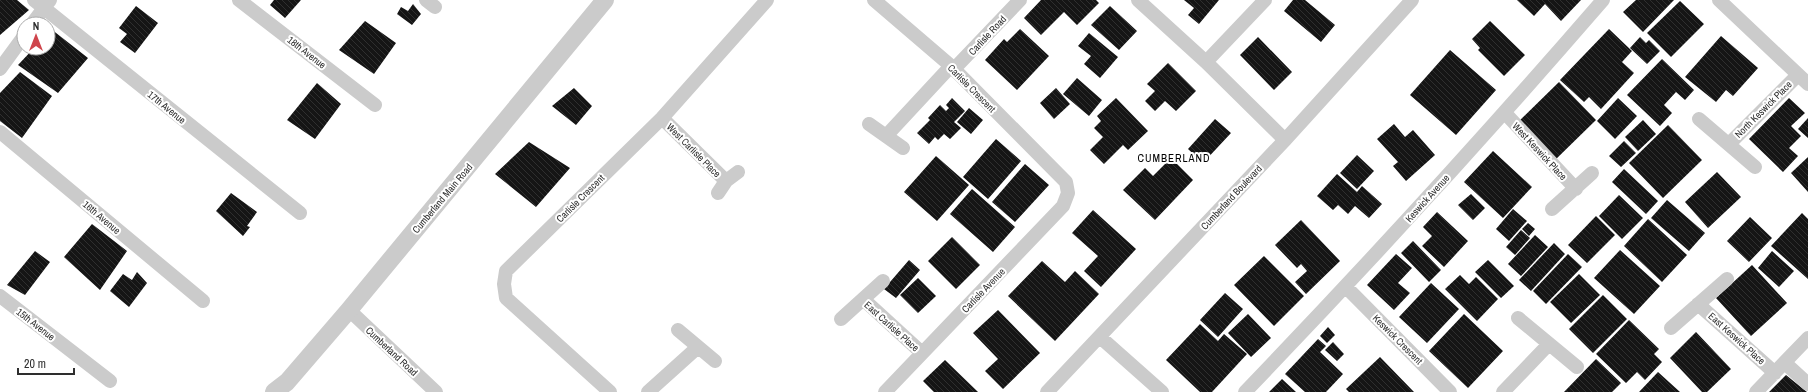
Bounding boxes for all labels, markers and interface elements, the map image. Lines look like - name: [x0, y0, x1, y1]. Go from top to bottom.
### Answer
- street label: Carlisle Road: [966, 13, 1009, 58]
- north arrow: [16, 16, 56, 56]
- text: N: [33, 19, 39, 33]
- street label: 18th Avenue: [285, 33, 329, 72]
- street label: Carlisle Crescent: [945, 62, 999, 116]
- street label: North Keswick Place: [1732, 78, 1795, 141]
- street label: 17th Avenue: [145, 88, 189, 127]
- street label: West Keswick Place: [1510, 120, 1570, 183]
- street label: West Carlisle Place: [664, 121, 724, 181]
- district label: CUMBERLAND: [1137, 151, 1211, 165]
- street label: Cumberland Main Road: [409, 161, 475, 236]
- street label: Cumberland Boulevard: [1198, 162, 1265, 232]
- street label: Carlisle Crescent: [554, 171, 608, 225]
- street label: Keswick Avenue: [1402, 171, 1453, 225]
- street label: 16th Avenue: [80, 198, 124, 237]
- street label: Carlisle Avenue: [959, 265, 1008, 315]
- street label: East Carlisle Place: [862, 298, 922, 355]
- street label: 15th Avenue: [14, 305, 58, 344]
- street label: East Keswick Place: [1706, 309, 1768, 368]
- street label: Keswick Crescent: [1370, 312, 1426, 368]
- street label: Cumberland Road: [363, 324, 420, 379]
- scale bar: [18, 350, 74, 376]
- text: 20 m: [24, 356, 46, 372]

